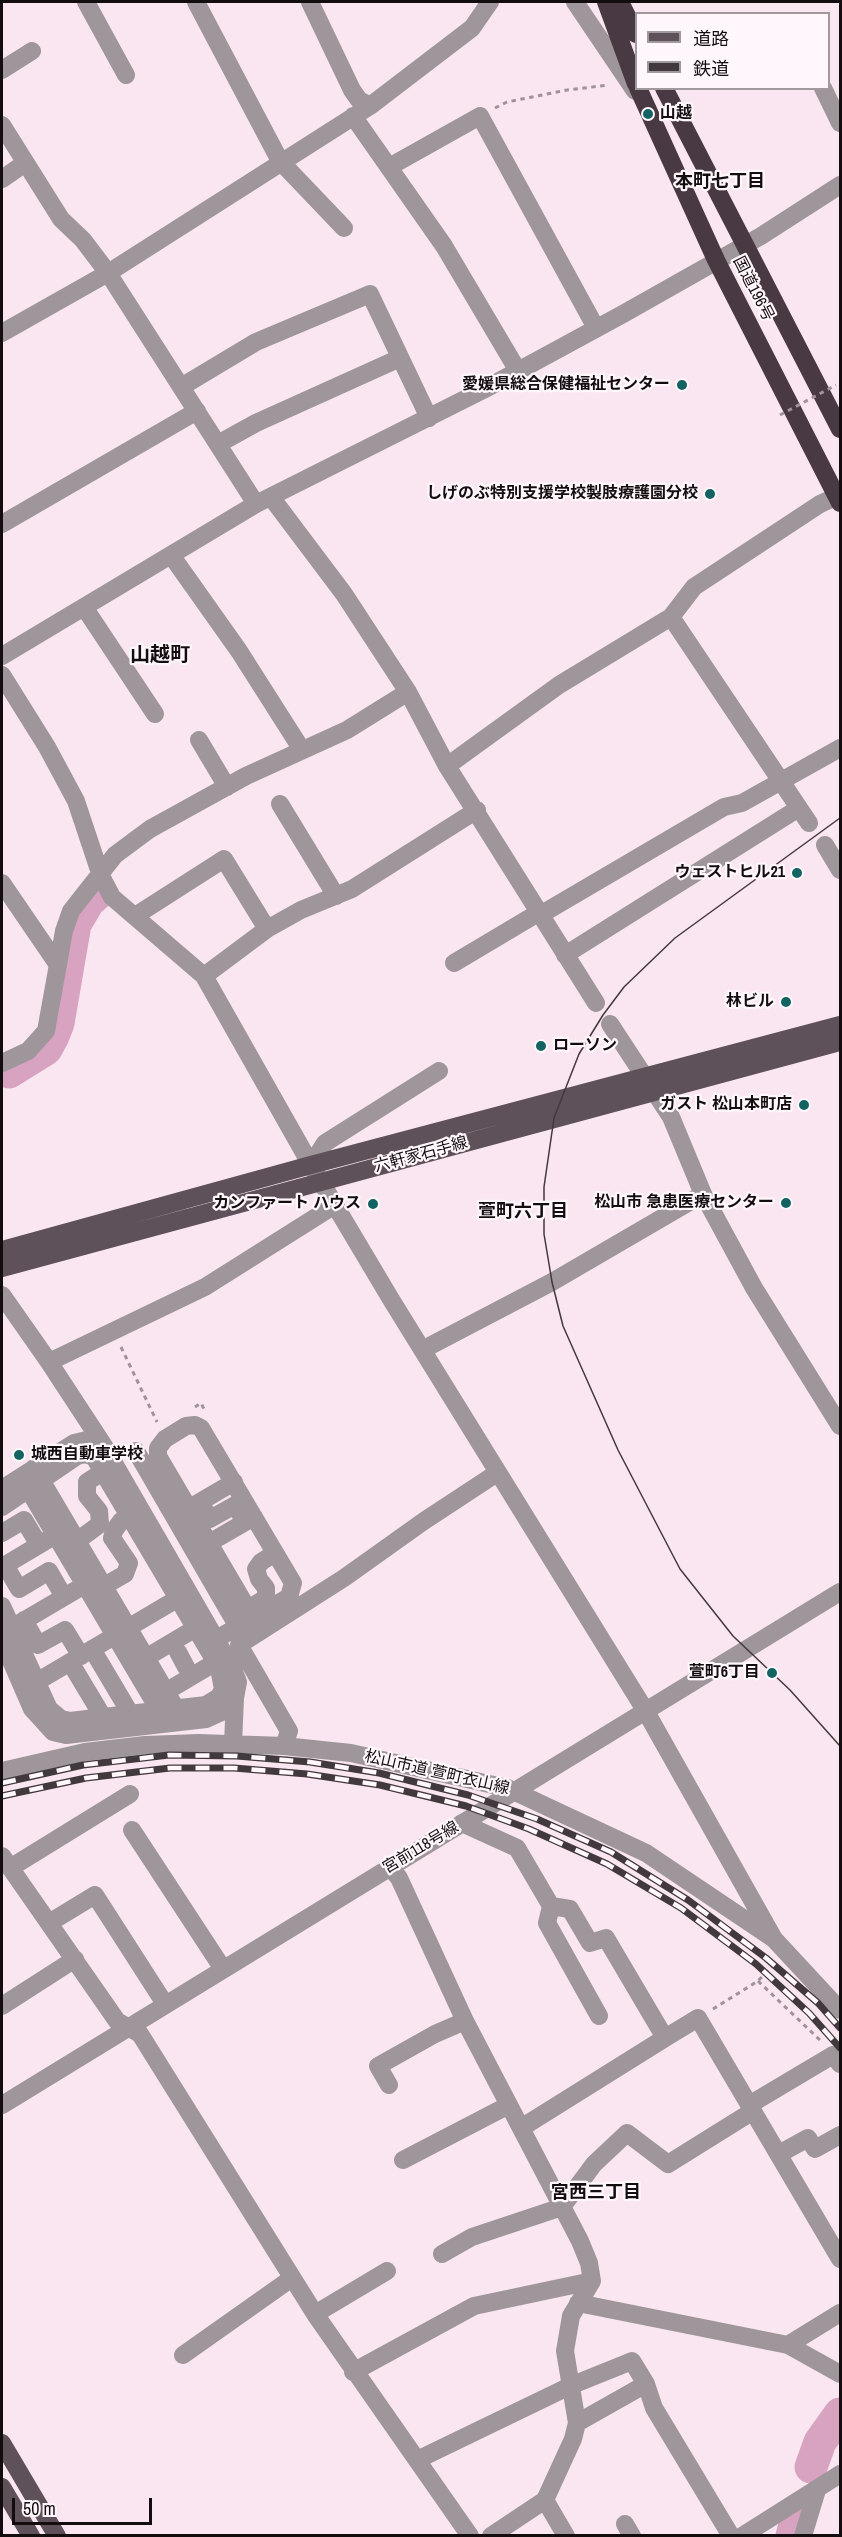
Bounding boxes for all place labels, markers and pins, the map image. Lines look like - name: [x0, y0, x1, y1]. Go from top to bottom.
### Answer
- place label: 山越: [660, 104, 692, 124]
- marker: 山越: [641, 107, 655, 121]
- place label: 愛媛県総合保健福祉センター: [462, 375, 670, 395]
- marker: 愛媛県総合保健福祉センター: [675, 378, 689, 392]
- place label: しげのぶ特別支援学校製肢療護園分校: [426, 484, 698, 504]
- marker: しげのぶ特別支援学校製肢療護園分校: [703, 487, 717, 501]
- place label: ウェストヒル21: [674, 863, 785, 883]
- marker: ウェストヒル21: [790, 866, 804, 880]
- place label: 林ビル: [726, 992, 774, 1012]
- marker: 林ビル: [779, 995, 793, 1009]
- place label: ローソン: [553, 1036, 617, 1056]
- marker: ローソン: [534, 1039, 548, 1053]
- place label: ガスト 松山本町店: [660, 1095, 792, 1115]
- marker: ガスト 松山本町店: [797, 1098, 811, 1112]
- place label: 松山市 急患医療センター: [594, 1193, 774, 1213]
- place label: カンファート ハウス: [213, 1194, 361, 1214]
- marker: 松山市 急患医療センター: [779, 1196, 793, 1210]
- marker: カンファート ハウス: [366, 1197, 380, 1211]
- place label: 城西自動車学校: [31, 1445, 143, 1465]
- marker: 城西自動車学校: [12, 1448, 26, 1462]
- place label: 萱町6丁目: [689, 1663, 760, 1683]
- marker: 萱町6丁目: [765, 1666, 779, 1680]

